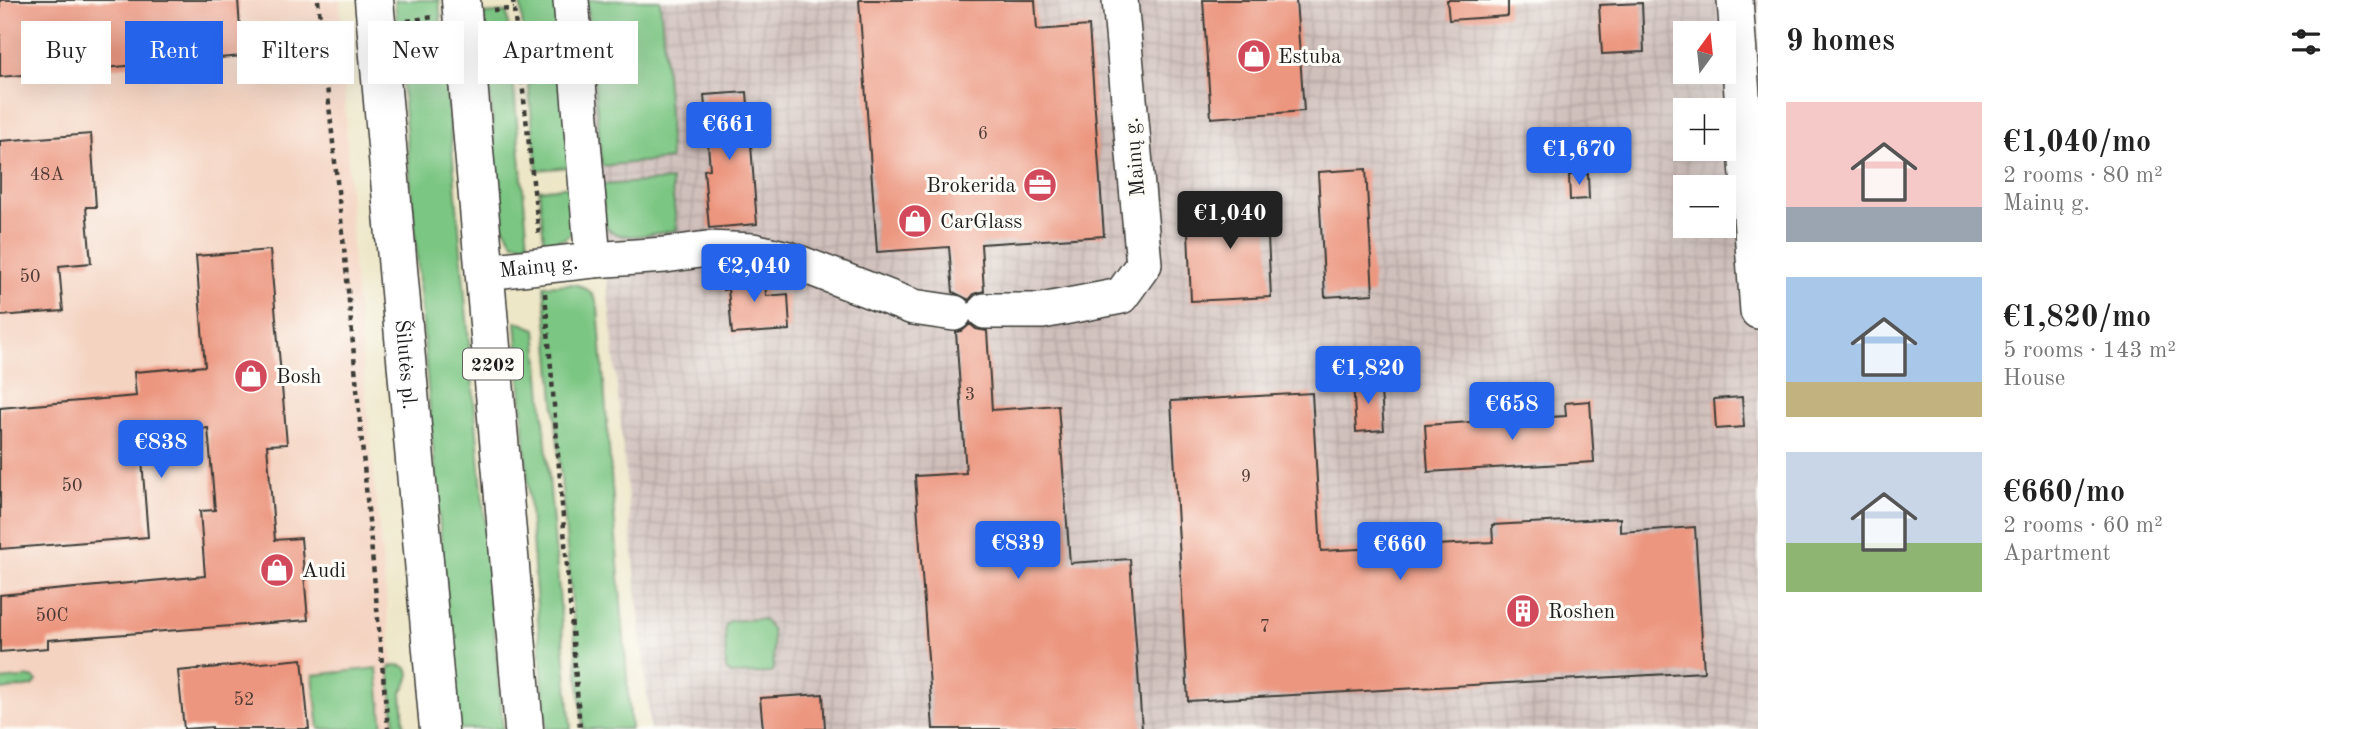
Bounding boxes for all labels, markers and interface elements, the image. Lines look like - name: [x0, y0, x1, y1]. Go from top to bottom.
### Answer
- chip: Buy: [21, 21, 111, 84]
- chip: Rent: [125, 21, 223, 84]
- chip: Filters: [237, 21, 354, 84]
- chip: New: [368, 21, 464, 84]
- chip: Apartment: [478, 21, 638, 84]
- north arrow: [1673, 21, 1736, 84]
- map controls: [1673, 21, 1736, 238]
- icon: filters: [2287, 23, 2325, 61]
- text: 9 homes: [1786, 27, 1895, 57]
- shop icon: Estuba: [1235, 37, 1273, 75]
- place label: Estuba: [1278, 47, 1341, 68]
- button: +: [1673, 98, 1736, 161]
- pin: €661: [688, 102, 770, 162]
- text: €661: [702, 113, 756, 136]
- street label: Mainų g.: [1122, 116, 1149, 197]
- house number: 6: [978, 125, 988, 143]
- pin: €1,670: [1522, 128, 1636, 187]
- text: €1,040/mo: [2003, 128, 2151, 158]
- icon: home: [1842, 130, 1926, 214]
- text: €1,670: [1542, 138, 1616, 161]
- text: 2 rooms · 80 m²: [2003, 164, 2163, 187]
- house number: 48A: [30, 166, 65, 184]
- office icon: Brokerida: [1021, 166, 1059, 204]
- button: −: [1673, 175, 1736, 238]
- place label: Brokerida: [926, 176, 1016, 197]
- pin: €1,040: [1173, 191, 1287, 251]
- text: Mainų g.: [2003, 192, 2090, 215]
- shop icon: CarGlass: [896, 202, 934, 240]
- text: €1,040: [1193, 202, 1267, 225]
- place label: CarGlass: [940, 212, 1022, 233]
- pin: €2,040: [697, 244, 811, 304]
- street label: Mainų g.: [498, 253, 579, 282]
- text: €2,040: [717, 255, 791, 278]
- house number: 50: [20, 268, 40, 286]
- text: €1,820/mo: [2003, 303, 2151, 333]
- icon: home: [1842, 305, 1926, 389]
- street label: Šilutės pl.: [391, 319, 419, 410]
- text: 5 rooms · 143 m²: [2003, 339, 2176, 362]
- pin: €1,820: [1311, 346, 1425, 406]
- road number: 2202: [463, 348, 523, 380]
- shop icon: Bosh: [232, 357, 270, 395]
- text: €1,820: [1331, 357, 1405, 380]
- place label: Bosh: [276, 367, 321, 388]
- text: House: [2003, 367, 2065, 390]
- pin: €658: [1471, 382, 1553, 442]
- house number: 3: [965, 386, 975, 404]
- text: €658: [1485, 393, 1539, 416]
- pin: €838: [120, 420, 202, 480]
- text: €838: [134, 431, 188, 454]
- house number: 9: [1241, 468, 1251, 486]
- house number: 50: [62, 477, 82, 495]
- text: €660/mo: [2003, 478, 2125, 508]
- icon: home: [1842, 480, 1926, 564]
- text: 2 rooms · 60 m²: [2003, 514, 2163, 537]
- pin: €839: [977, 522, 1059, 581]
- pin: €660: [1359, 522, 1441, 582]
- text: €839: [991, 532, 1045, 555]
- text: €660: [1373, 533, 1427, 556]
- text: Apartment: [2003, 542, 2111, 565]
- shop icon: Audi: [258, 551, 296, 589]
- place label: Audi: [302, 561, 346, 582]
- building icon: Roshen: [1504, 592, 1542, 630]
- place label: Roshen: [1548, 602, 1615, 623]
- house number: 50C: [36, 607, 68, 625]
- house number: 7: [1260, 618, 1270, 636]
- house number: 52: [234, 691, 254, 709]

